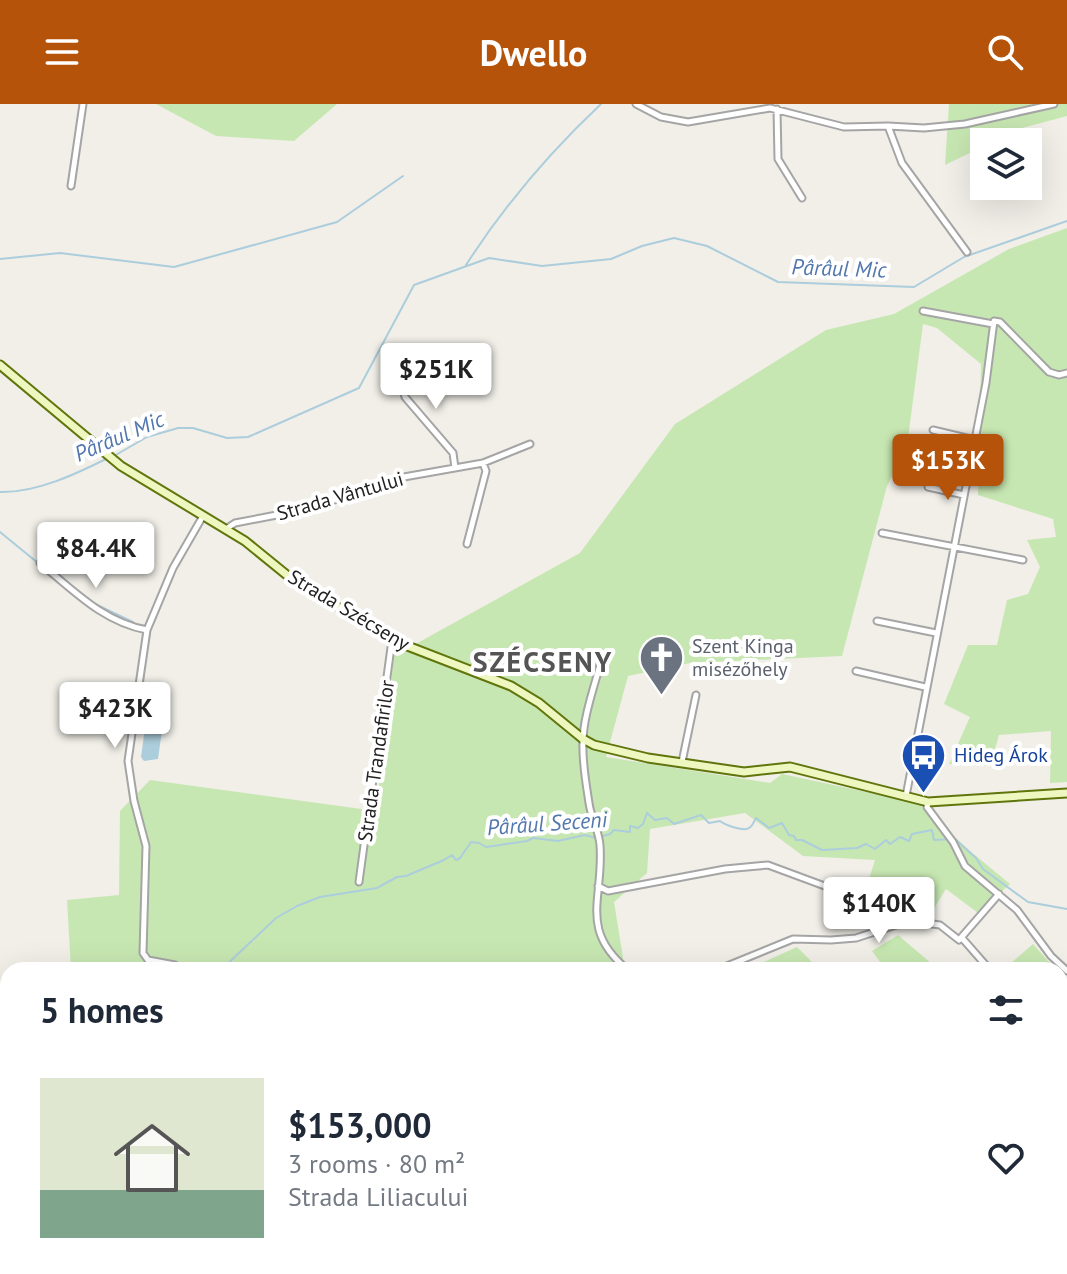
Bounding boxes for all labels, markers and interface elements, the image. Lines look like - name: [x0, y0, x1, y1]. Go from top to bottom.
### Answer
- text: Dwello: [480, 29, 587, 76]
- icon: menu: [40, 30, 84, 74]
- icon: search: [983, 30, 1027, 74]
- map controls: [970, 128, 1042, 200]
- button: layers: [970, 128, 1042, 200]
- water label: Pârâul Mic: [791, 252, 888, 284]
- pin: $251K: [380, 343, 492, 411]
- text: $251K: [398, 352, 474, 385]
- water label: Pârâul Mic: [70, 404, 169, 467]
- pin: $153K: [892, 434, 1004, 502]
- text: $153K: [910, 443, 986, 476]
- street label: Strada Vântului: [274, 466, 406, 526]
- pin: $84.4K: [31, 522, 161, 590]
- text: $84.4K: [55, 531, 137, 564]
- street label: Strada Szécseny: [284, 564, 415, 657]
- place label: Szent Kinga misézőhely: [692, 633, 794, 682]
- church icon: Szent Kinga misézőhely: [637, 634, 685, 697]
- district label: SZÉCSENY: [473, 643, 613, 680]
- street label: Strada Trandafirilor: [352, 678, 400, 844]
- pin: $423K: [59, 682, 171, 750]
- text: $423K: [77, 691, 153, 724]
- bus stop icon: Hideg Árok: [899, 731, 947, 794]
- place label: Hideg Árok: [954, 742, 1048, 768]
- water label: Pârâul Seceni: [486, 805, 609, 841]
- pin: $140K: [823, 877, 935, 945]
- text: $140K: [841, 886, 917, 919]
- text: 5 homes: [40, 988, 164, 1032]
- icon: filters: [984, 988, 1028, 1032]
- text: $153,000: [288, 1103, 432, 1147]
- icon: home: [104, 1110, 200, 1206]
- icon: heart: [984, 1136, 1028, 1180]
- text: 3 rooms · 80 m²: [288, 1147, 465, 1180]
- text: Strada Liliacului: [288, 1180, 468, 1213]

